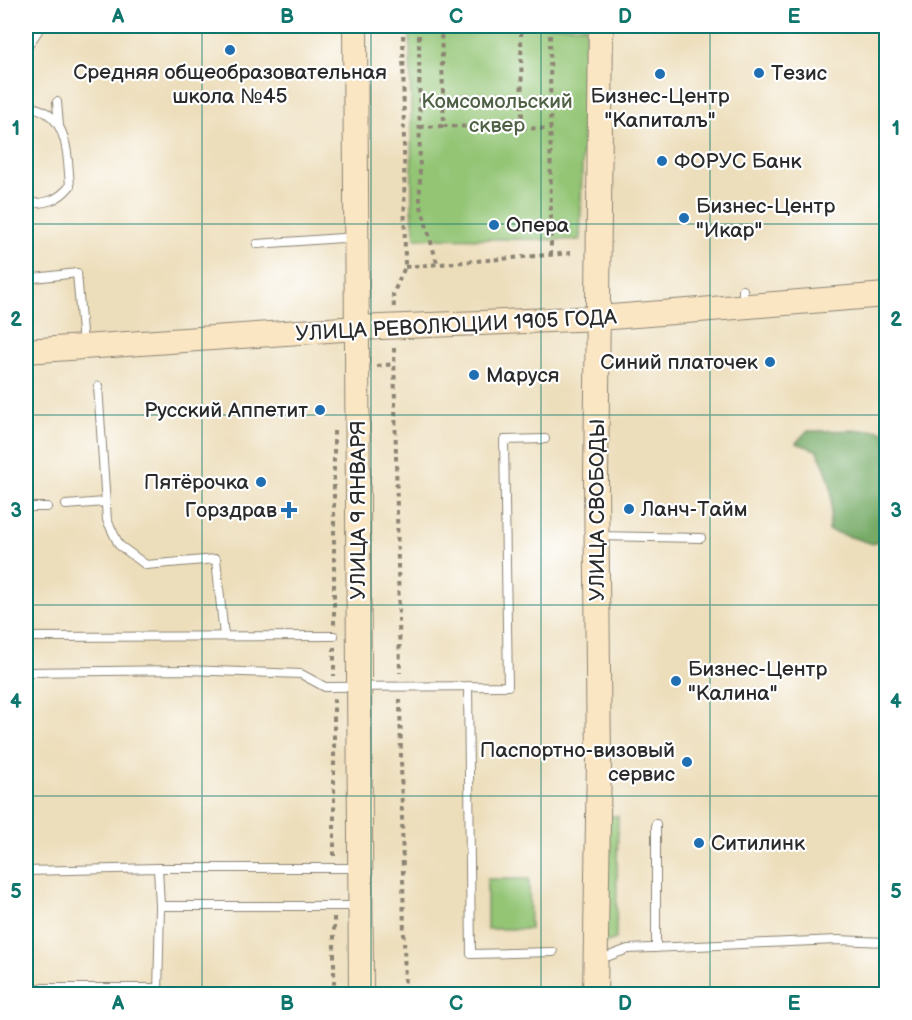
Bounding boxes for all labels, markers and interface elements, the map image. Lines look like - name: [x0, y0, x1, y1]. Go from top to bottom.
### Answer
- text: A: [111, 5, 125, 29]
- text: B: [280, 5, 294, 29]
- text: C: [449, 5, 463, 29]
- text: D: [618, 5, 632, 29]
- text: E: [788, 5, 801, 29]
- marker: Средняя общеобразовательная школа №45: [223, 43, 237, 57]
- place label: Средняя общеобразовательная школа №45: [73, 60, 387, 109]
- place label: Тезис: [771, 61, 827, 86]
- marker: Тезис: [752, 66, 766, 80]
- marker: Бизнес-Центр "Капиталъ": [653, 67, 667, 81]
- place label: Бизнес-Центр "Капиталъ": [590, 84, 730, 133]
- park label: Комсомольский сквер: [421, 89, 573, 138]
- text: 1: [12, 117, 20, 141]
- text: 1: [892, 117, 900, 141]
- place label: ФОРУС Банк: [674, 149, 802, 174]
- marker: ФОРУС Банк: [655, 154, 669, 168]
- place label: Бизнес-Центр "Икар": [696, 194, 835, 243]
- marker: Бизнес-Центр "Икар": [677, 211, 691, 225]
- place label: Опера: [506, 213, 570, 238]
- marker: Опера: [487, 218, 501, 232]
- street label: УЛИЦА РЕВОЛЮЦИИ 1905 ГОДА: [295, 305, 618, 346]
- text: 2: [10, 308, 22, 332]
- text: 2: [890, 308, 902, 332]
- place label: Синий платочек: [600, 350, 758, 375]
- marker: Синий платочек: [763, 355, 777, 369]
- place label: Маруся: [486, 363, 559, 388]
- marker: Маруся: [467, 368, 481, 382]
- place label: Русский Аппетит: [144, 398, 308, 423]
- marker: Русский Аппетит: [313, 403, 327, 417]
- street label: УЛИЦА СВОБОДЫ: [585, 419, 610, 601]
- street label: УЛИЦА 9 ЯНВАРЯ: [346, 420, 371, 600]
- place label: Пятёрочка: [144, 470, 250, 495]
- marker: Пятёрочка: [254, 475, 268, 489]
- place label: Ланч-Тайм: [640, 497, 748, 522]
- place label: Горздрав: [185, 498, 277, 523]
- text: 3: [10, 499, 22, 523]
- text: 3: [890, 499, 902, 523]
- marker: Ланч-Тайм: [622, 502, 636, 516]
- marker: Горздрав: [282, 503, 296, 517]
- place label: Бизнес-Центр "Калина": [688, 657, 827, 706]
- marker: Бизнес-Центр "Калина": [669, 674, 683, 688]
- text: 4: [10, 690, 22, 714]
- text: 4: [890, 690, 902, 714]
- place label: Паспортно-визовый сервис: [480, 738, 675, 787]
- marker: Паспортно-визовый сервис: [680, 755, 694, 769]
- place label: Ситилинк: [711, 831, 805, 856]
- marker: Ситилинк: [692, 836, 706, 850]
- text: 5: [10, 880, 22, 904]
- text: 5: [890, 880, 902, 904]
- text: A: [111, 992, 125, 1016]
- text: B: [280, 992, 294, 1016]
- text: C: [449, 992, 463, 1016]
- text: D: [618, 992, 632, 1016]
- text: E: [788, 992, 801, 1016]

